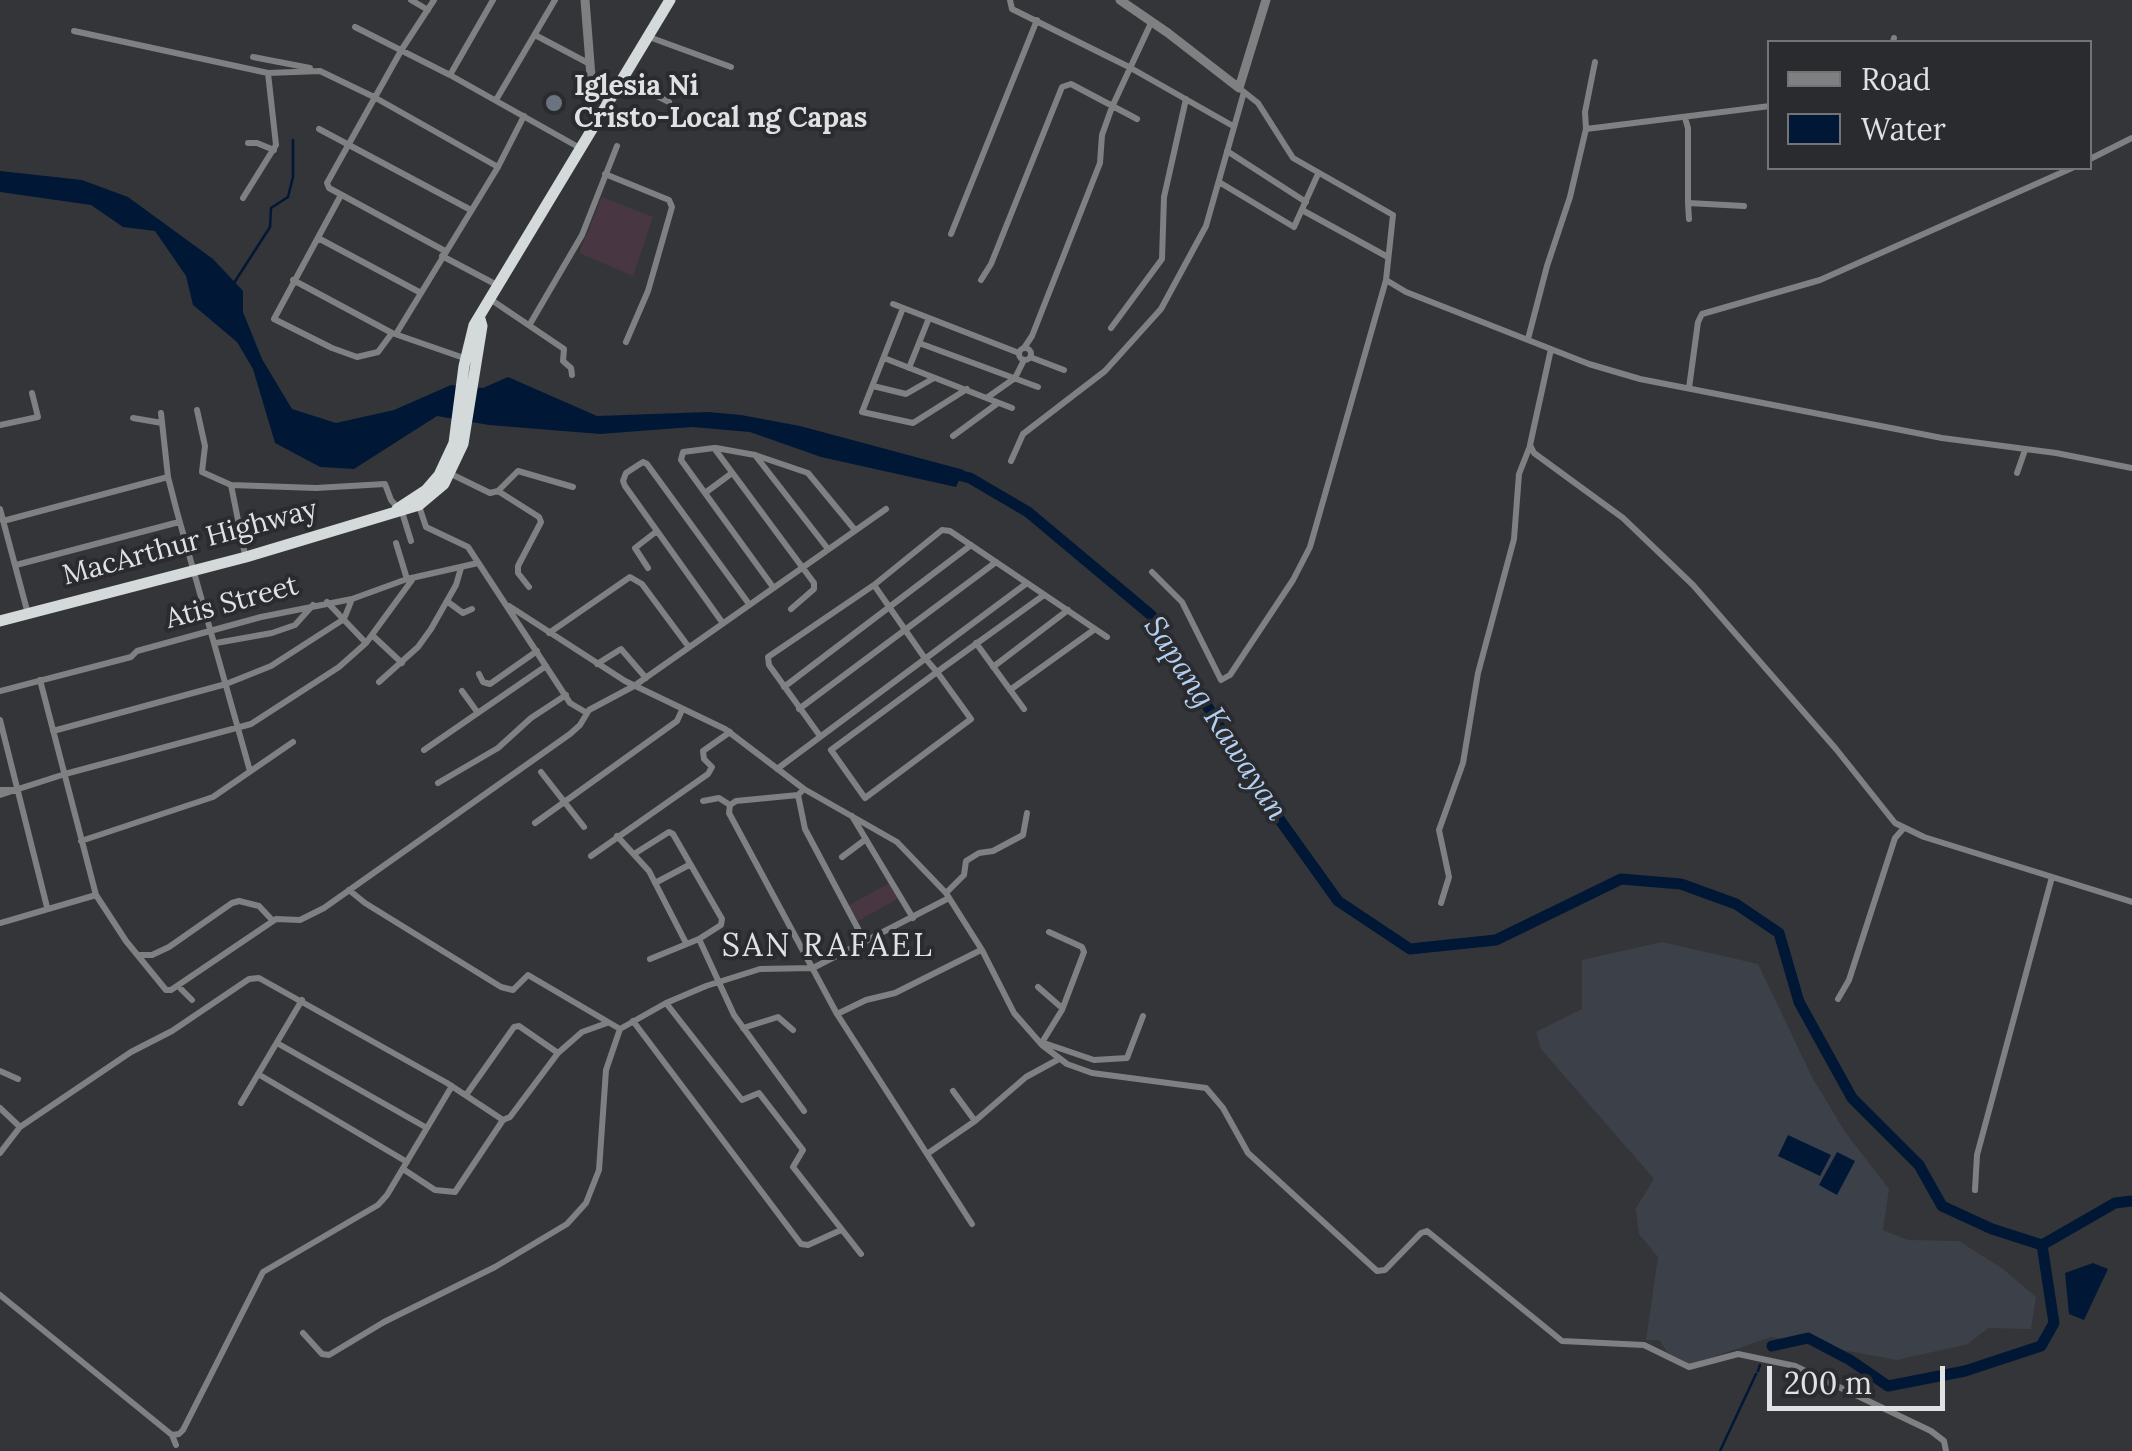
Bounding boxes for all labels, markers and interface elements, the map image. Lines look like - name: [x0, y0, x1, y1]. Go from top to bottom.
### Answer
- legend: [1767, 40, 2092, 170]
- text: Road: [1861, 60, 1931, 98]
- place label: Iglesia Ni Cristo-Local ng Capas: [574, 70, 867, 136]
- marker: Iglesia Ni Cristo-Local ng Capas: [543, 92, 565, 114]
- text: Water: [1861, 110, 1946, 148]
- street label: MacArthur Highway: [59, 493, 321, 593]
- street label: Atis Street: [162, 569, 302, 637]
- water label: Sapang Kawayan: [1136, 610, 1294, 828]
- district label: SAN RAFAEL: [722, 928, 934, 966]
- scale bar: [1772, 1346, 1950, 1408]
- text: 200 m: [1784, 1364, 1872, 1402]

